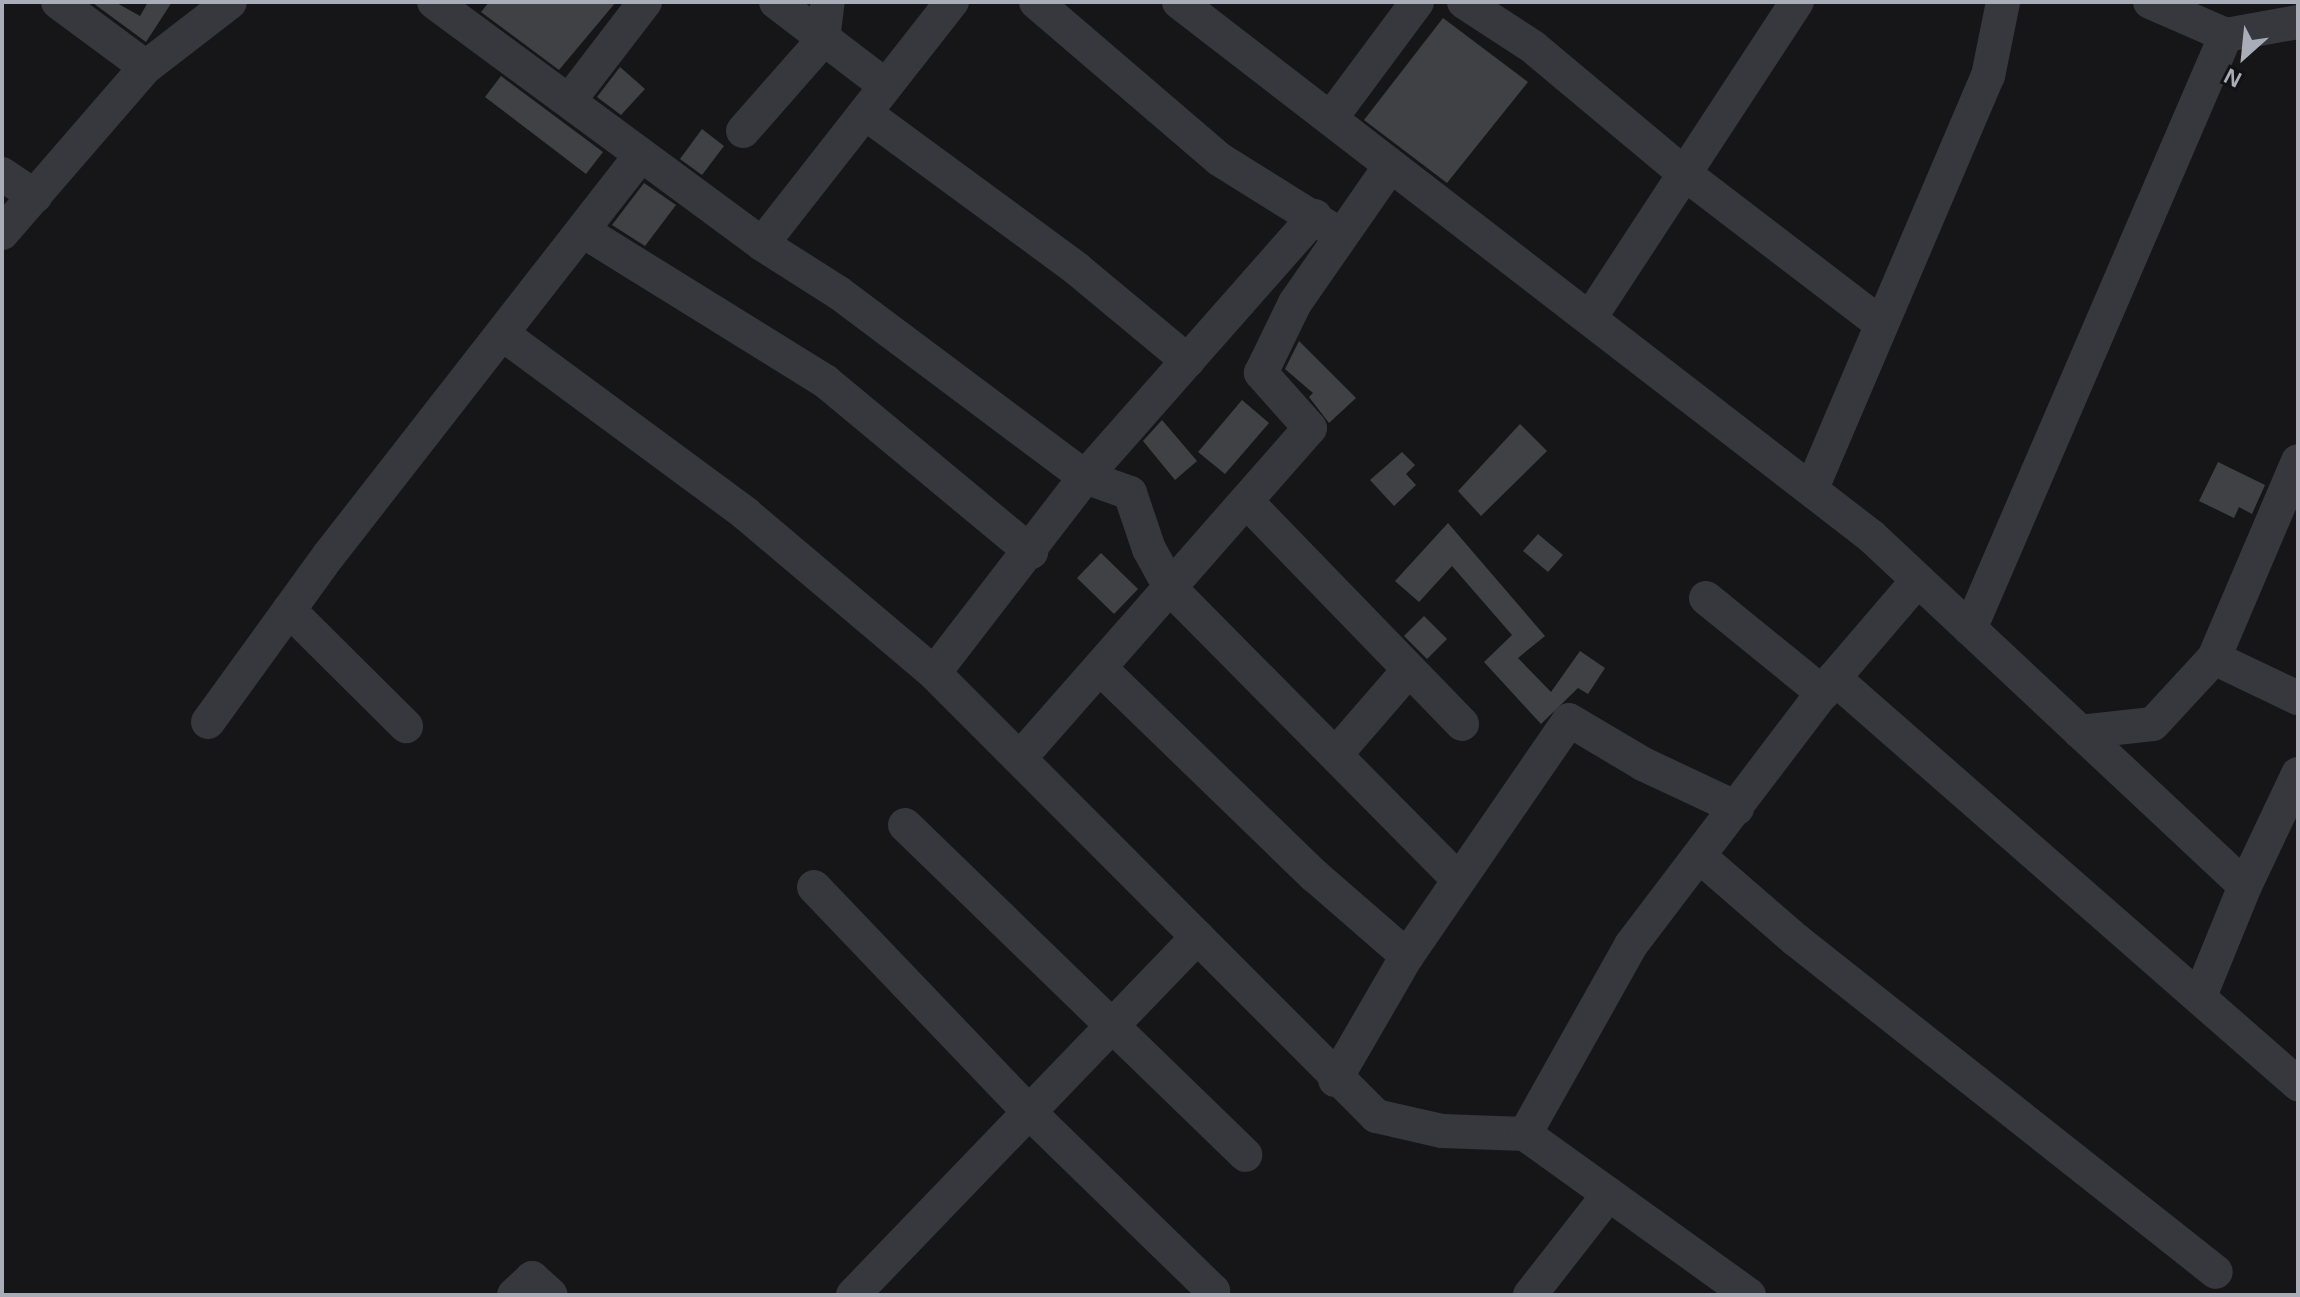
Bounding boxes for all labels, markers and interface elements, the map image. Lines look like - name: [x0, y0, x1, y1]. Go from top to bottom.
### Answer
- north arrow: [2204, 16, 2284, 96]
- text: N: [2220, 63, 2246, 93]

